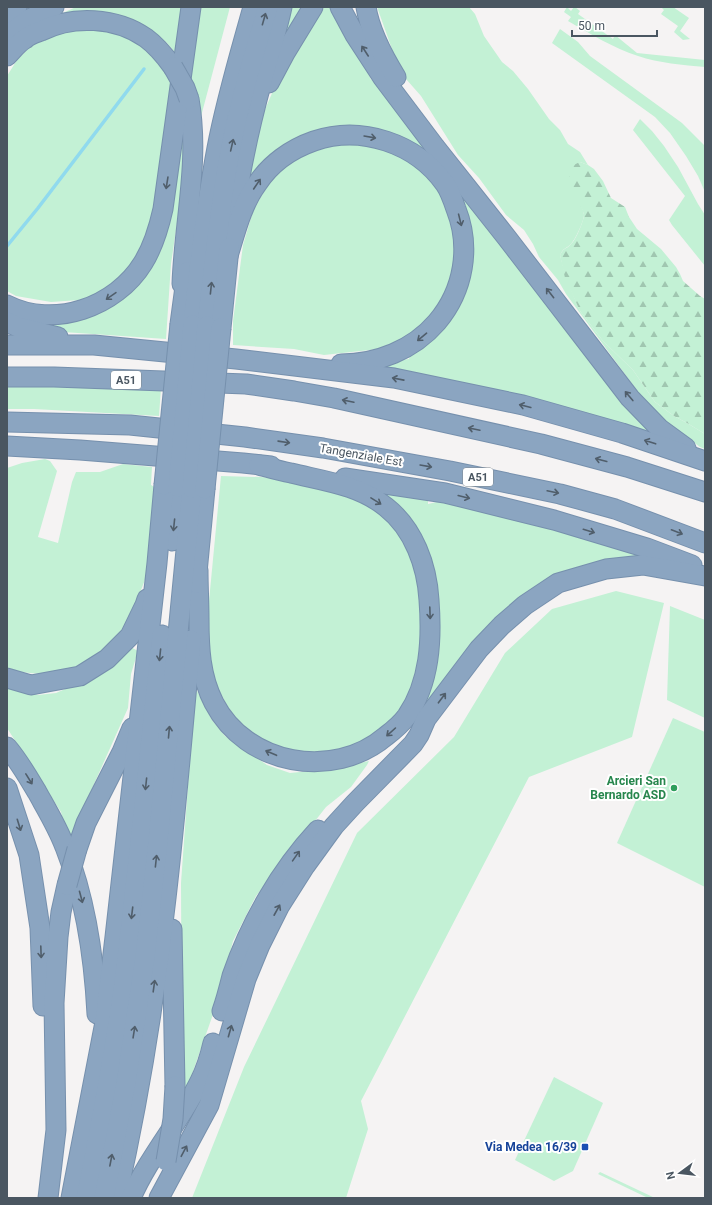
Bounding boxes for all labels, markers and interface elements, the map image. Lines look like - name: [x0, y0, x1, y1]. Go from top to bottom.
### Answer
- scale bar: [572, 12, 657, 38]
- one-way arrow: [261, 13, 268, 26]
- text: 50 m: [578, 19, 605, 33]
- one-way arrow: [361, 46, 369, 57]
- one-way arrow: [363, 133, 376, 141]
- one-way arrow: [228, 139, 236, 152]
- one-way arrow: [163, 176, 171, 189]
- one-way arrow: [252, 179, 261, 190]
- one-way arrow: [457, 213, 464, 226]
- one-way arrow: [207, 282, 215, 295]
- one-way arrow: [546, 288, 554, 299]
- one-way arrow: [106, 292, 117, 300]
- one-way arrow: [416, 332, 427, 341]
- road number: A51: [111, 371, 141, 389]
- one-way arrow: [392, 375, 405, 383]
- one-way arrow: [625, 391, 634, 401]
- one-way arrow: [341, 397, 354, 405]
- one-way arrow: [519, 402, 532, 409]
- one-way arrow: [468, 425, 481, 433]
- one-way arrow: [277, 438, 290, 446]
- one-way arrow: [644, 438, 657, 445]
- street label: Tangenziale Est: [318, 441, 404, 469]
- one-way arrow: [595, 456, 608, 463]
- one-way arrow: [419, 462, 432, 470]
- road number: A51: [463, 468, 493, 486]
- one-way arrow: [546, 489, 559, 497]
- one-way arrow: [457, 494, 470, 502]
- one-way arrow: [370, 497, 382, 505]
- one-way arrow: [170, 518, 177, 531]
- one-way arrow: [583, 528, 596, 535]
- one-way arrow: [670, 529, 682, 537]
- one-way arrow: [426, 606, 434, 619]
- one-way arrow: [156, 648, 163, 661]
- one-way arrow: [438, 692, 446, 703]
- one-way arrow: [165, 726, 172, 739]
- one-way arrow: [387, 727, 397, 736]
- one-way arrow: [265, 748, 277, 756]
- one-way arrow: [25, 773, 33, 784]
- place label: Arcieri San Bernardo ASD: [590, 774, 666, 802]
- one-way arrow: [142, 777, 149, 790]
- marker: Arcieri San Bernardo ASD: [669, 783, 679, 793]
- one-way arrow: [16, 818, 24, 830]
- one-way arrow: [292, 851, 300, 862]
- one-way arrow: [152, 855, 160, 868]
- one-way arrow: [78, 891, 85, 904]
- one-way arrow: [274, 904, 282, 916]
- one-way arrow: [128, 906, 136, 919]
- one-way arrow: [37, 945, 45, 958]
- one-way arrow: [151, 980, 158, 993]
- one-way arrow: [227, 1024, 234, 1037]
- one-way arrow: [130, 1026, 138, 1039]
- place label: Via Medea 16/39: [485, 1140, 577, 1154]
- marker: Via Medea 16/39: [580, 1142, 590, 1152]
- one-way arrow: [181, 1146, 188, 1158]
- north arrow: [660, 1153, 700, 1193]
- one-way arrow: [108, 1154, 116, 1167]
- text: N: [663, 1170, 678, 1181]

